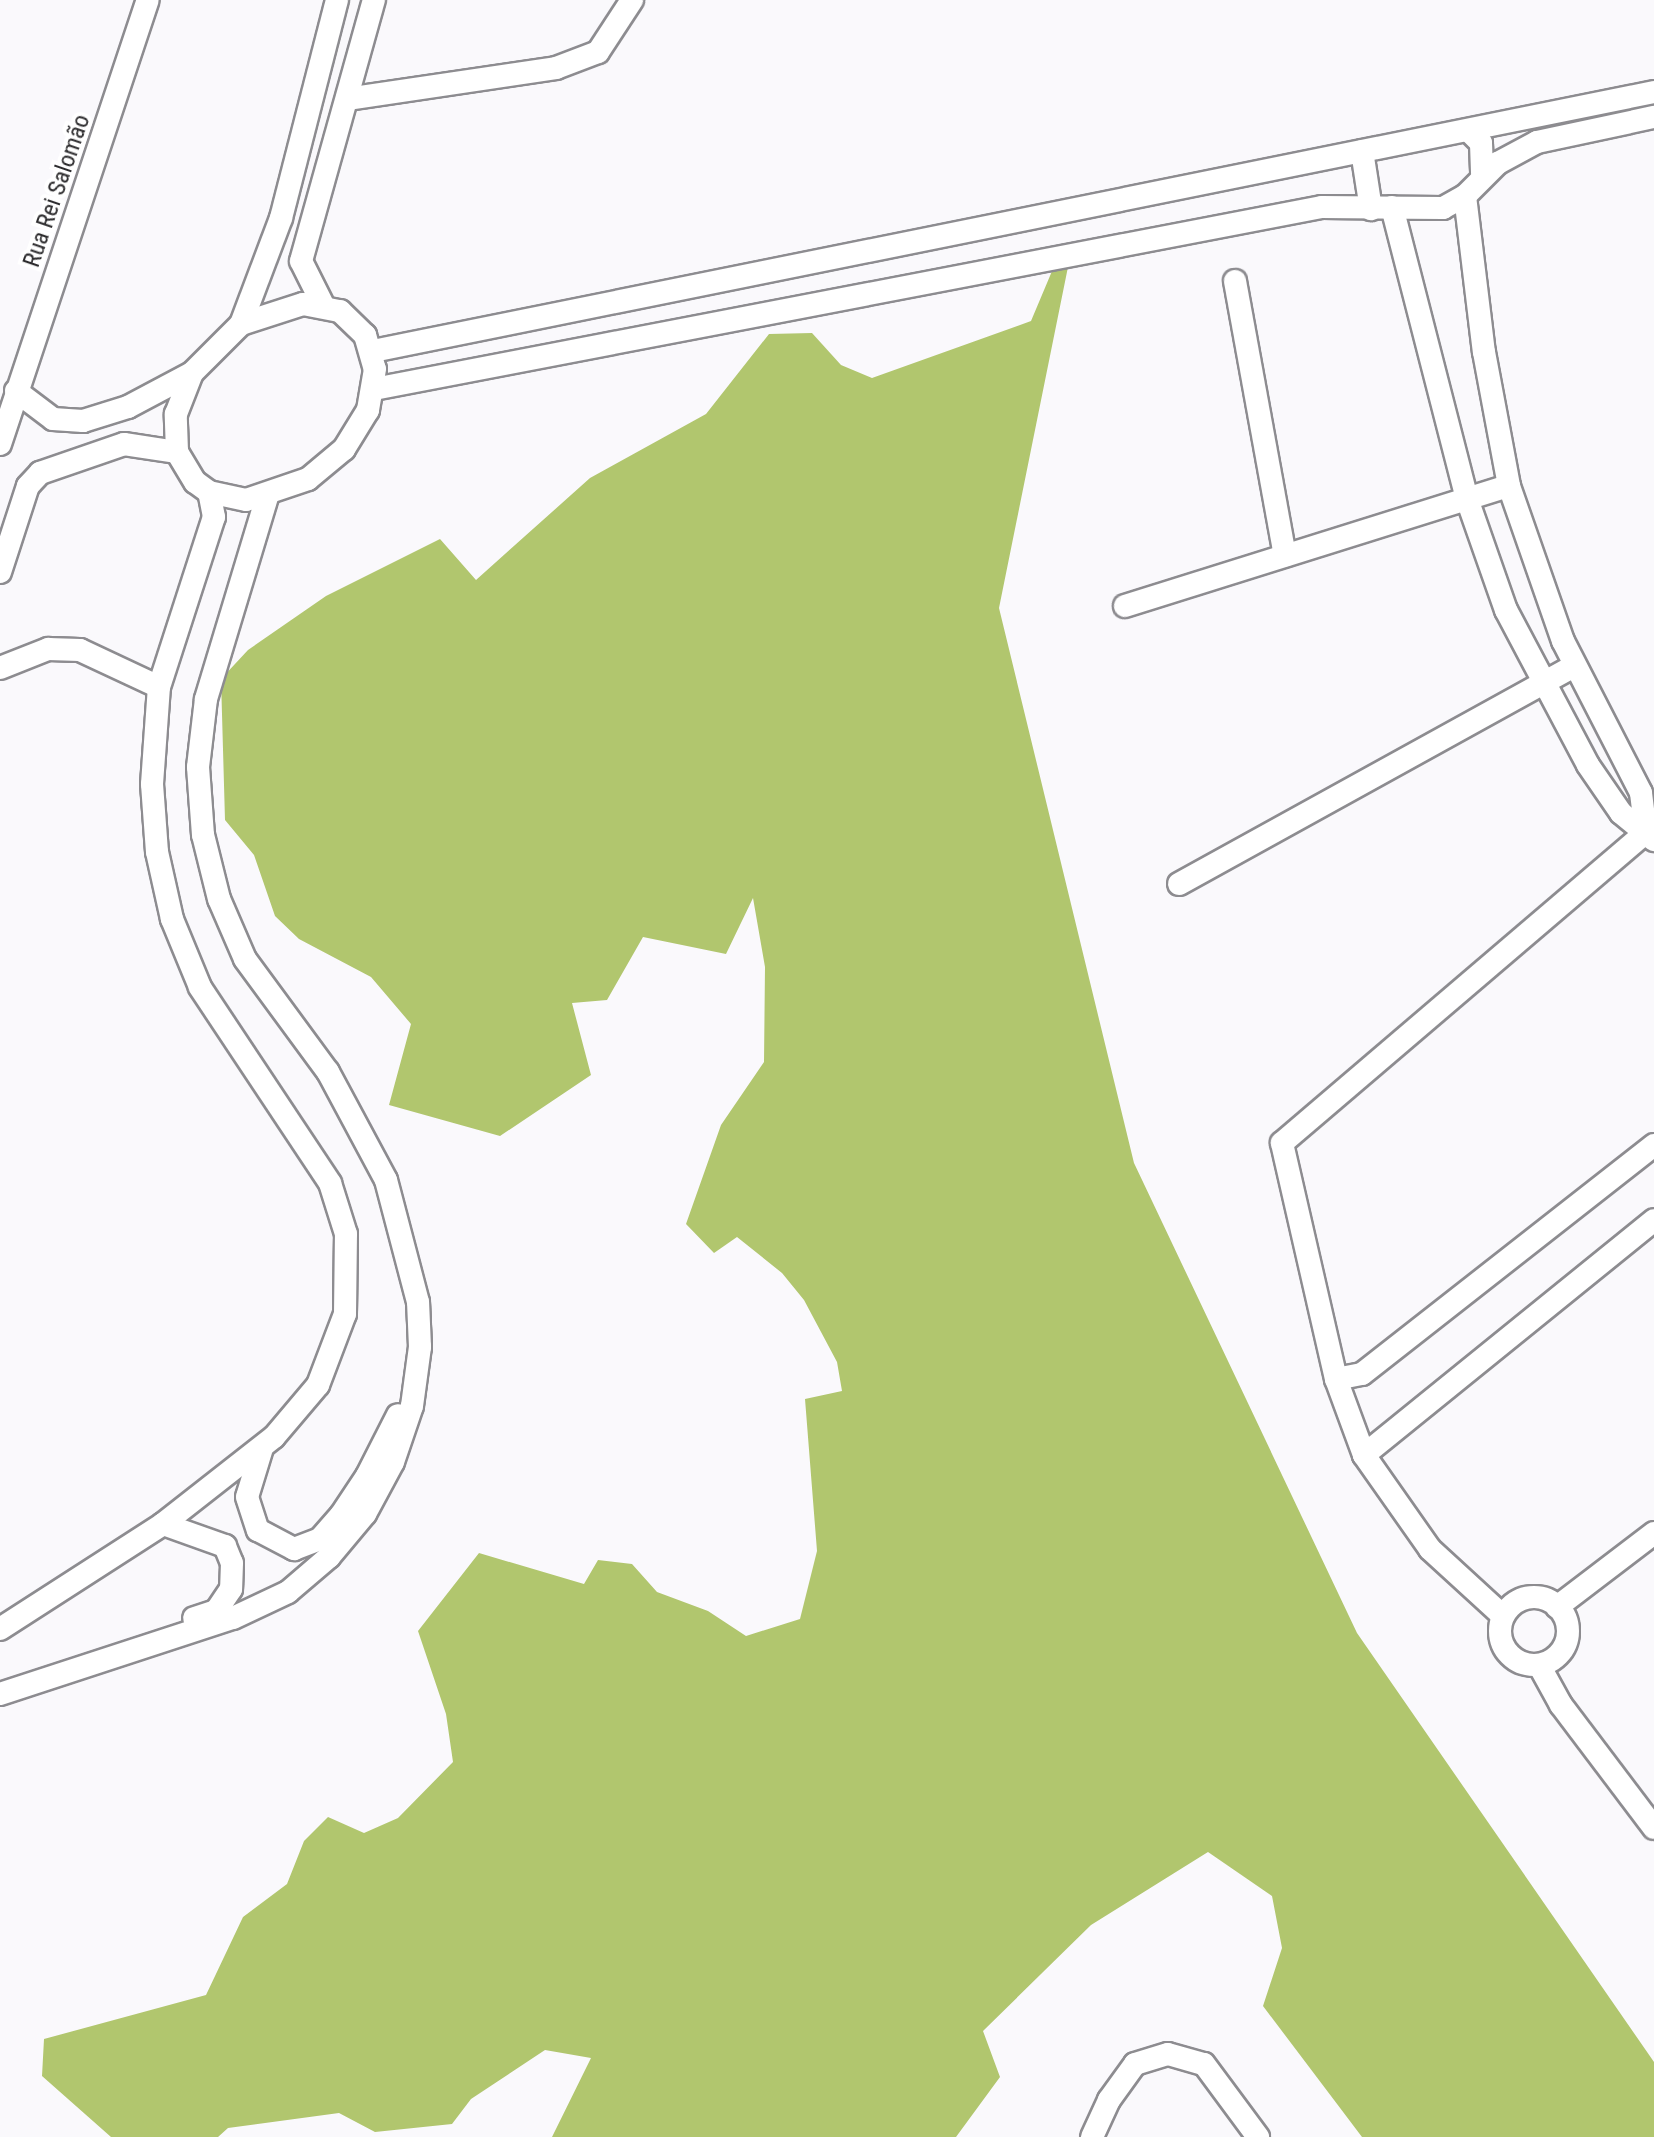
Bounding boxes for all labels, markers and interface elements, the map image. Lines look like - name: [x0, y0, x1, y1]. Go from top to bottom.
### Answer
- street label: Rua Rei Salomão: [17, 111, 97, 271]

